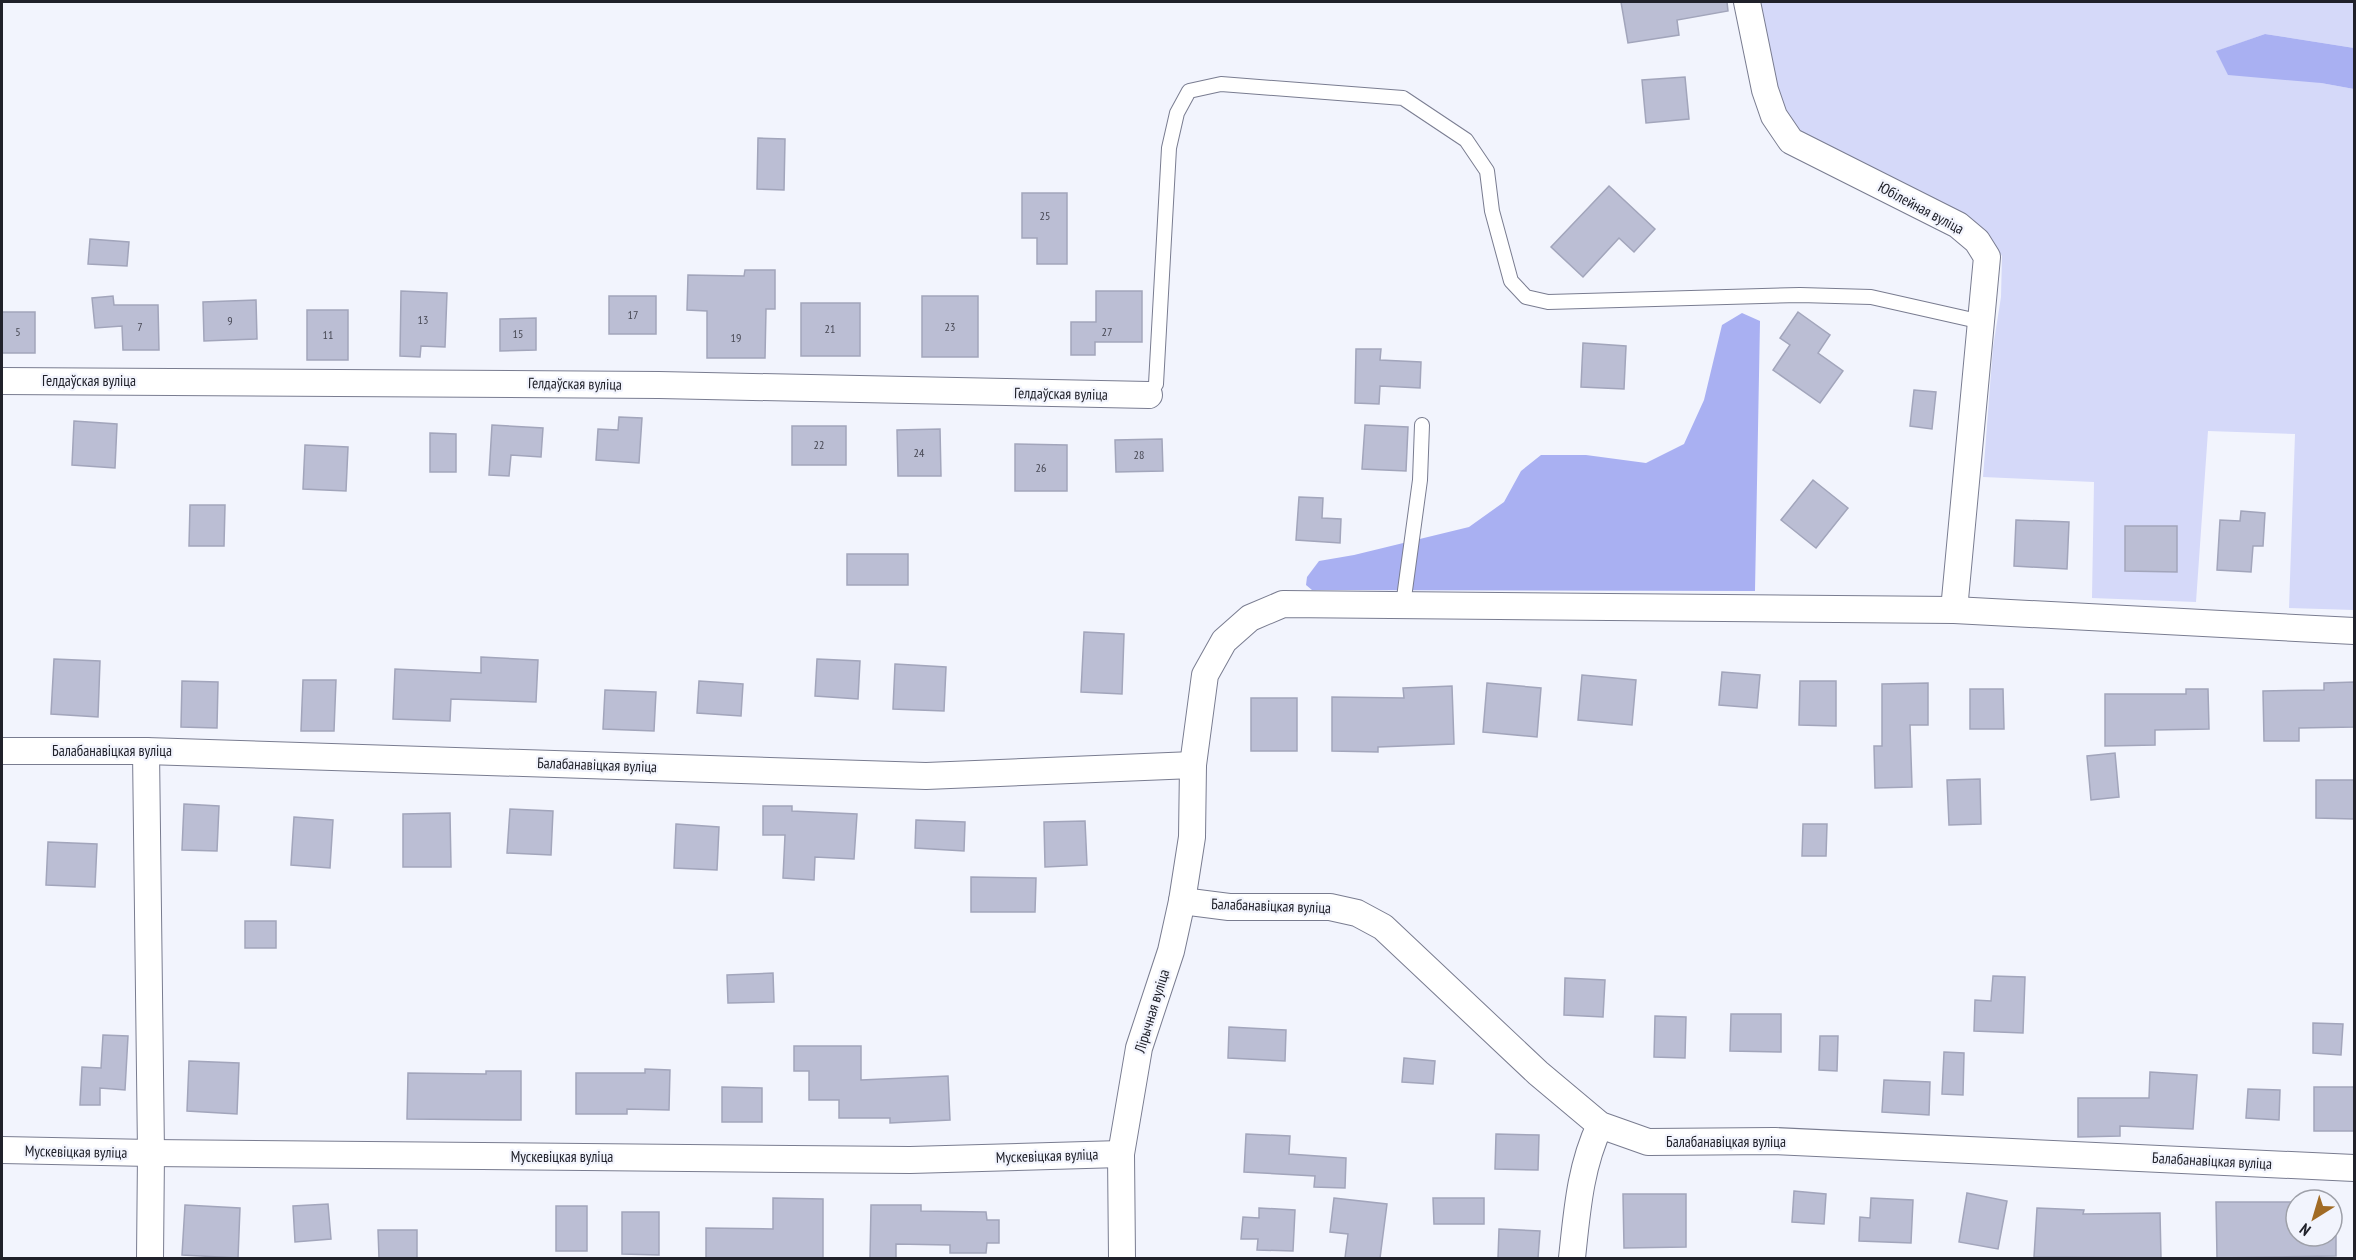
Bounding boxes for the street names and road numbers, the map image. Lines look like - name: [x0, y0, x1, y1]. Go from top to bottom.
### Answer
- street label: Юбілейная вуліца: [1875, 177, 1967, 238]
- street label: Гелдаўская вуліца: [42, 371, 136, 390]
- street label: Гелдаўская вуліца: [528, 373, 622, 394]
- street label: Гелдаўская вуліца: [1014, 383, 1108, 404]
- street label: Балабанавіцкая вуліца: [52, 741, 172, 760]
- street label: Балабанавіцкая вуліца: [537, 753, 657, 776]
- street label: Балабанавіцкая вуліца: [1211, 894, 1331, 917]
- street label: Лірычная вуліца: [1130, 967, 1173, 1056]
- street label: Балабанавіцкая вуліца: [1666, 1132, 1786, 1151]
- street label: Мускевіцкая вуліца: [25, 1141, 127, 1162]
- street label: Мускевіцкая вуліца: [995, 1144, 1099, 1167]
- street label: Мускевіцкая вуліца: [511, 1147, 613, 1166]
- street label: Балабанавіцкая вуліца: [2152, 1148, 2272, 1173]

